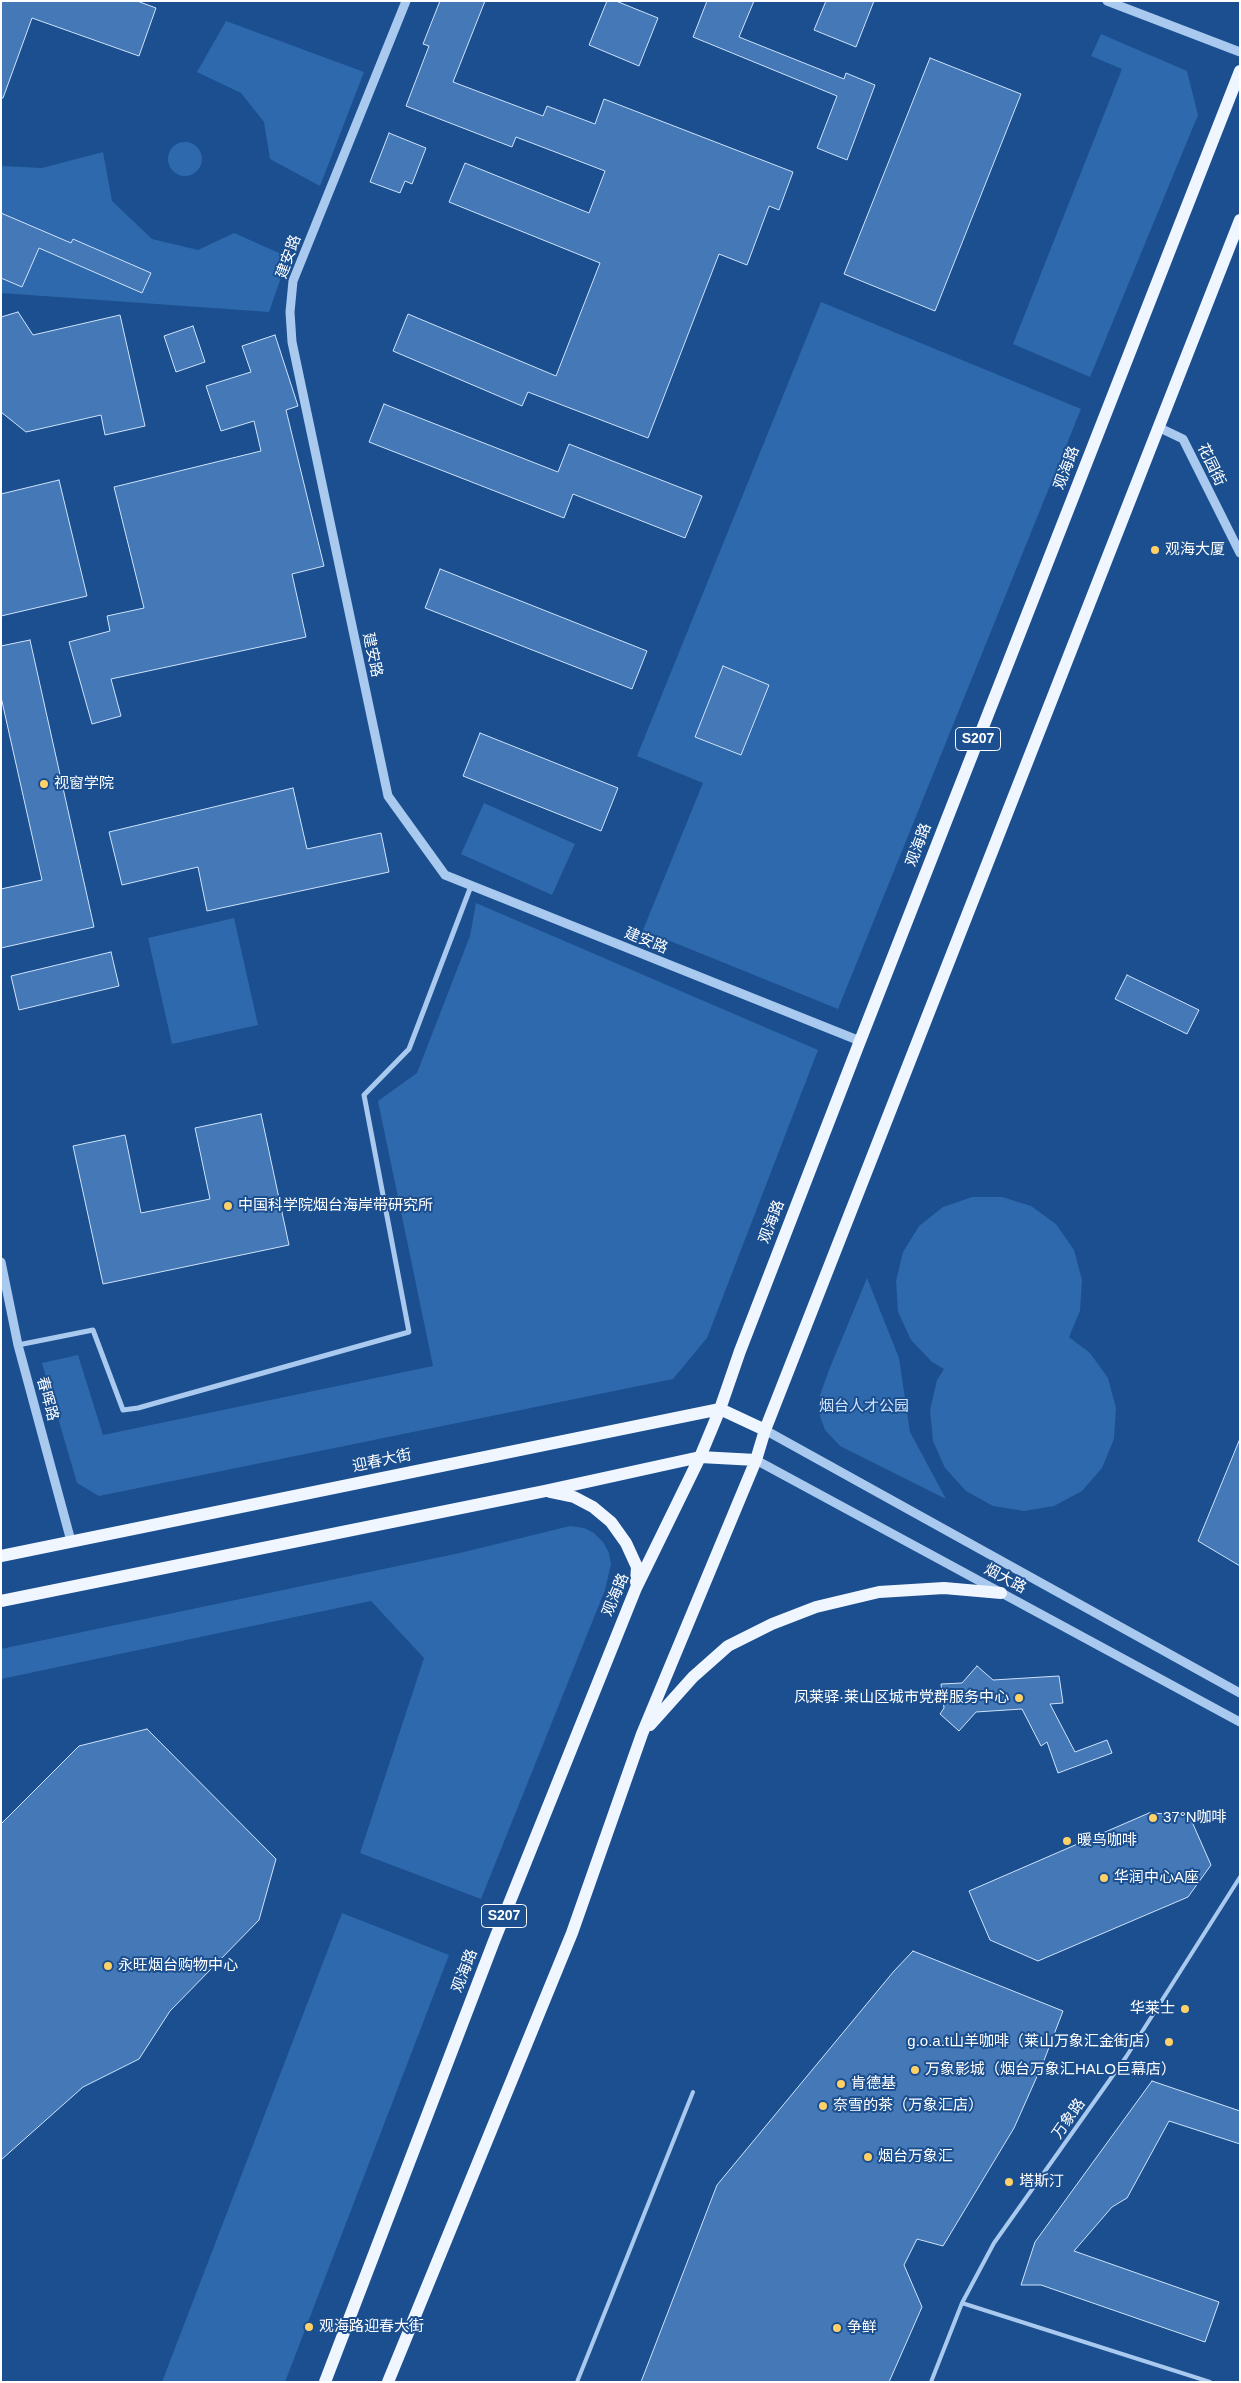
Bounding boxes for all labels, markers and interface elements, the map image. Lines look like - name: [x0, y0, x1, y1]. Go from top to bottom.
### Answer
- street label: 建安路: [273, 233, 305, 281]
- street label: 花园街: [1193, 441, 1229, 489]
- street label: 观海路: [1051, 444, 1083, 492]
- place label: 观海大厦: [1165, 541, 1225, 559]
- marker: 观海大厦: [1149, 544, 1161, 556]
- street label: 建安路: [359, 631, 385, 679]
- road number: S207: [956, 728, 1000, 751]
- place label: 视窗学院: [54, 775, 114, 793]
- marker: 视窗学院: [38, 778, 50, 790]
- street label: 观海路: [903, 821, 935, 869]
- street label: 建安路: [622, 924, 670, 958]
- place label: 中国科学院烟台海岸带研究所: [238, 1197, 433, 1215]
- street label: 观海路: [756, 1198, 788, 1246]
- marker: 中国科学院烟台海岸带研究所: [222, 1200, 234, 1212]
- street label: 春晖路: [32, 1375, 62, 1423]
- park label: 烟台人才公园: [819, 1398, 909, 1416]
- street label: 迎春大街: [351, 1446, 413, 1476]
- street label: 烟大路: [981, 1560, 1029, 1598]
- street label: 观海路: [599, 1571, 633, 1619]
- place label: 凤莱驿·莱山区城市党群服务中心: [794, 1689, 1009, 1707]
- marker: 凤莱驿·莱山区城市党群服务中心: [1013, 1692, 1025, 1704]
- place label: 37°N咖啡: [1163, 1809, 1227, 1827]
- marker: 37°N咖啡: [1147, 1812, 1159, 1824]
- place label: 暖鸟咖啡: [1077, 1832, 1137, 1850]
- marker: 暖鸟咖啡: [1061, 1835, 1073, 1847]
- place label: 华润中心A座: [1114, 1869, 1199, 1887]
- marker: 华润中心A座: [1098, 1872, 1110, 1884]
- road number: S207: [482, 1904, 526, 1928]
- street label: 观海路: [449, 1947, 481, 1995]
- place label: 永旺烟台购物中心: [118, 1957, 238, 1975]
- marker: 永旺烟台购物中心: [102, 1960, 114, 1972]
- place label: 华莱士: [1130, 2000, 1175, 2018]
- marker: 华莱士: [1179, 2003, 1191, 2015]
- place label: g.o.a.t山羊咖啡（莱山万象汇金街店）: [907, 2033, 1159, 2051]
- marker: g.o.a.t山羊咖啡（莱山万象汇金街店）: [1163, 2036, 1175, 2048]
- place label: 万象影城（烟台万象汇HALO巨幕店）: [925, 2061, 1176, 2079]
- marker: 万象影城（烟台万象汇HALO巨幕店）: [909, 2064, 921, 2076]
- place label: 肯德基: [851, 2075, 896, 2093]
- marker: 肯德基: [835, 2078, 847, 2090]
- street label: 万象路: [1049, 2095, 1089, 2143]
- place label: 奈雪的茶（万象汇店）: [833, 2097, 983, 2115]
- marker: 奈雪的茶（万象汇店）: [817, 2100, 829, 2112]
- place label: 烟台万象汇: [878, 2148, 953, 2166]
- marker: 烟台万象汇: [862, 2151, 874, 2163]
- place label: 塔斯汀: [1019, 2173, 1064, 2191]
- marker: 塔斯汀: [1003, 2176, 1015, 2188]
- place label: 观海路迎春大街: [319, 2318, 424, 2336]
- place label: 争鲜: [847, 2319, 877, 2337]
- marker: 观海路迎春大街: [303, 2321, 315, 2333]
- marker: 争鲜: [831, 2322, 843, 2334]

